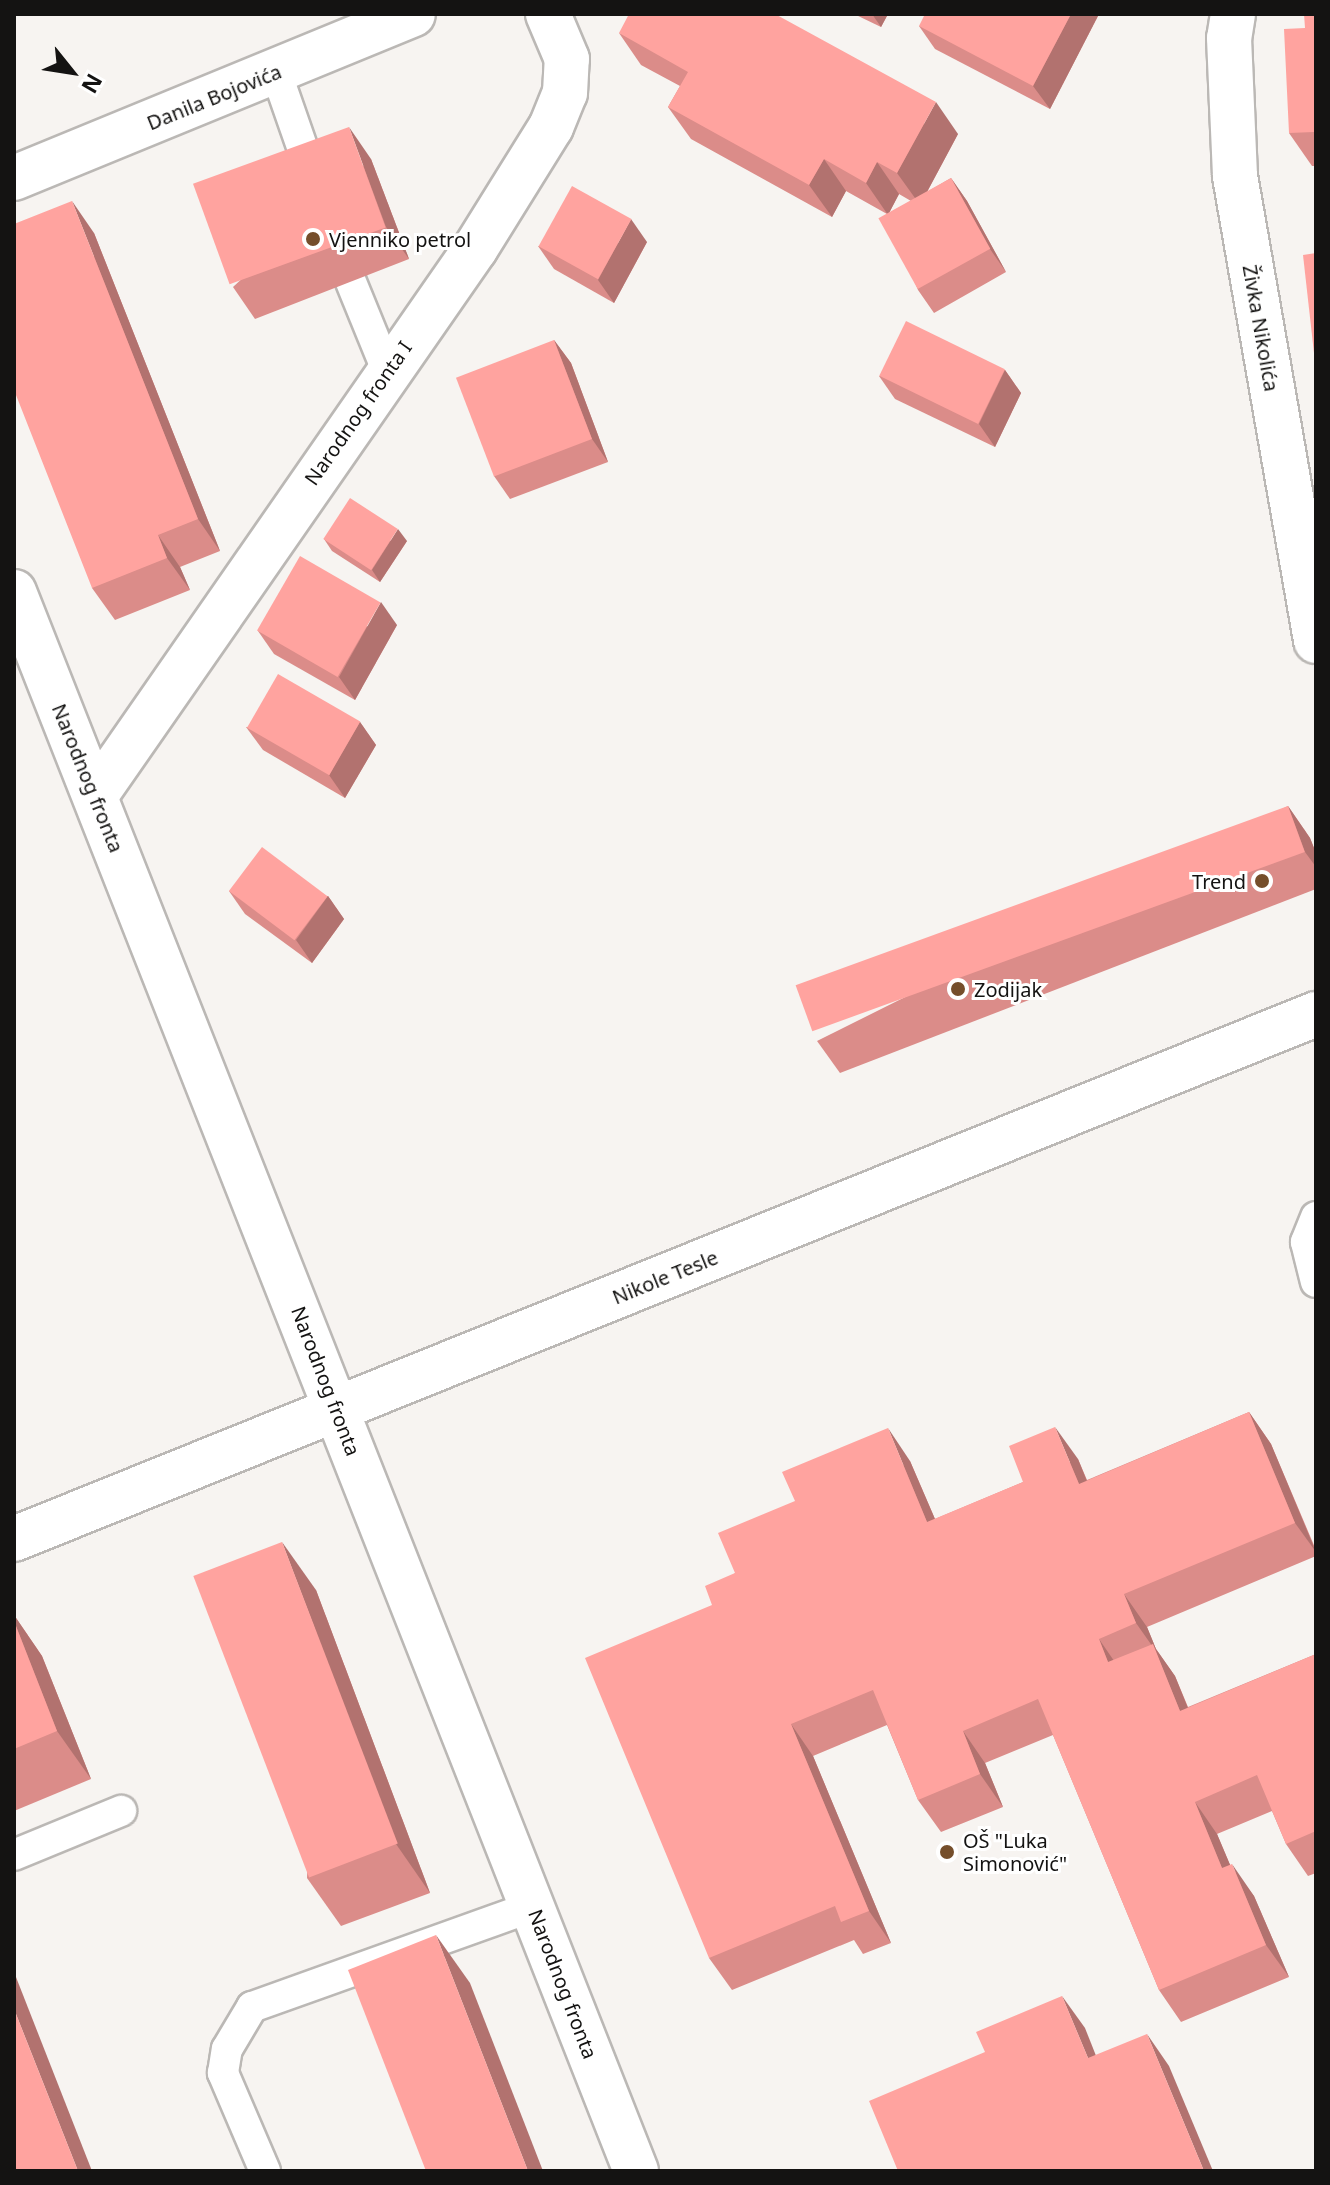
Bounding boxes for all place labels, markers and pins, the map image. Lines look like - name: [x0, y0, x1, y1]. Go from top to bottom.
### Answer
- place label: Vjenniko petrol: [329, 227, 471, 251]
- marker: Vjenniko petrol: [304, 230, 322, 248]
- place label: Trend: [1192, 869, 1246, 893]
- marker: Trend: [1253, 872, 1271, 890]
- place label: Zodijak: [974, 977, 1042, 1001]
- marker: Zodijak: [949, 980, 967, 998]
- place label: OŠ "Luka Simonović": [963, 1828, 1067, 1875]
- marker: OŠ "Luka Simonović": [938, 1843, 956, 1861]

